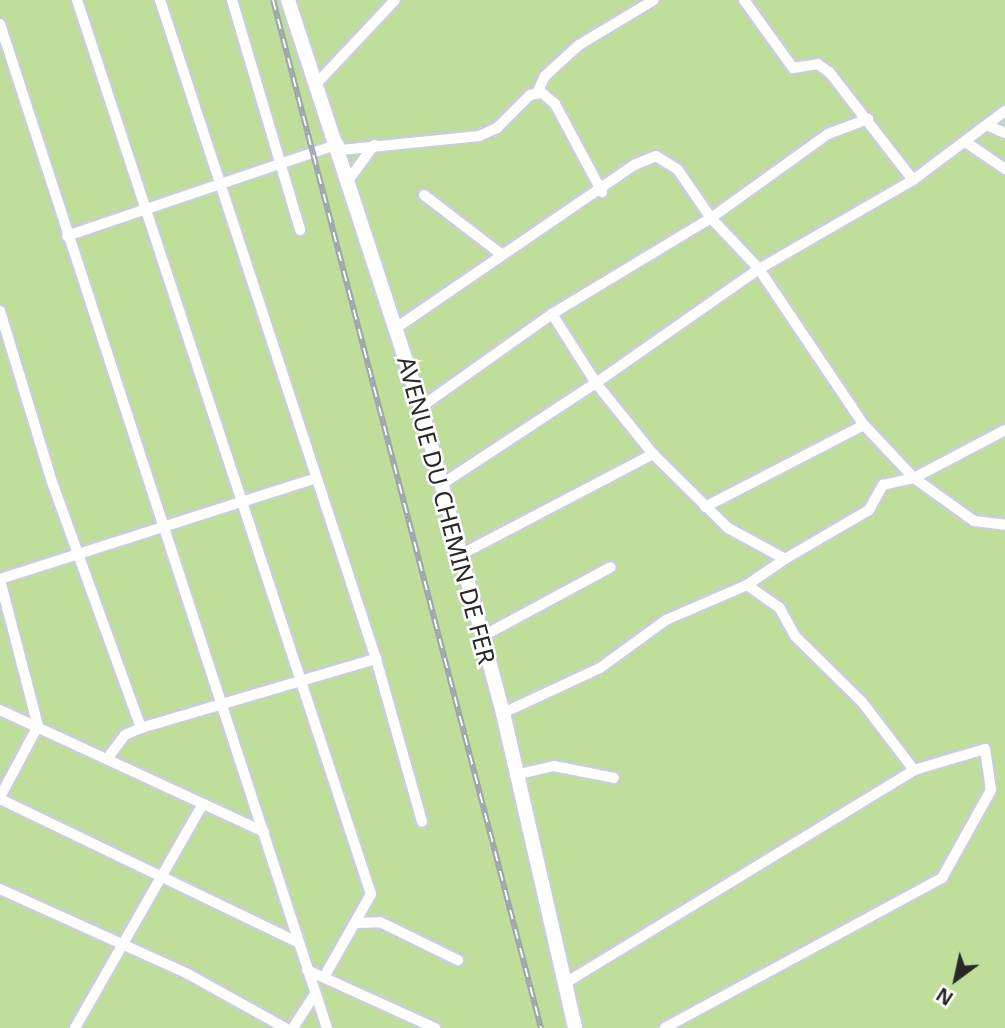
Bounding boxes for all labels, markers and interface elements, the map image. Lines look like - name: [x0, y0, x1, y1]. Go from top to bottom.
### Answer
- street label: AVENUE DU CHEMIN DE FER: [392, 353, 502, 667]
- north arrow: [921, 944, 991, 1014]
- text: N: [931, 982, 958, 1012]

